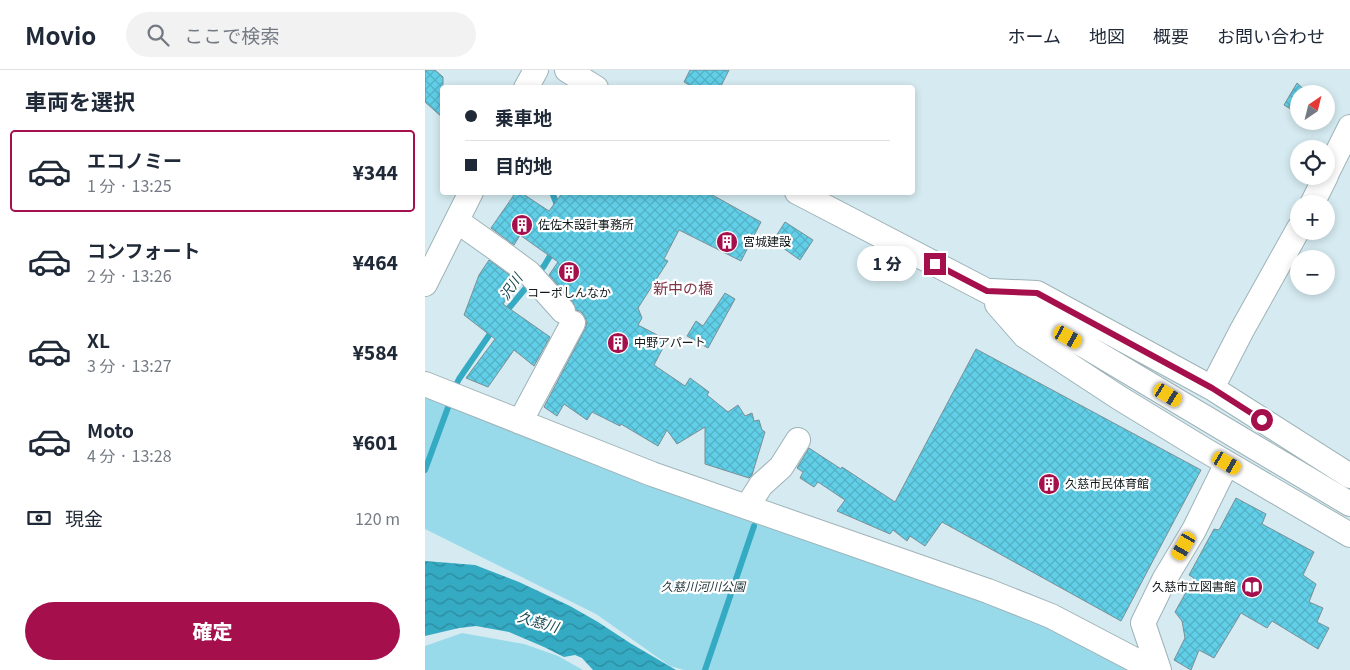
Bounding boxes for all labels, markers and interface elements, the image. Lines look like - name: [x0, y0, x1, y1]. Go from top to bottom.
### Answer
- search box: [126, 12, 476, 57]
- text: Movio: [25, 17, 96, 52]
- icon: search: [144, 21, 172, 49]
- text: ここで検索: [184, 21, 279, 48]
- text: ホーム: [1008, 22, 1061, 48]
- text: 地図: [1089, 22, 1125, 48]
- text: 概要: [1153, 22, 1189, 48]
- text: お問い合わせ: [1217, 22, 1325, 48]
- text: 車両を選択: [25, 84, 135, 116]
- north arrow: [1290, 85, 1335, 130]
- map controls: [1290, 85, 1335, 295]
- text: 乗車地: [495, 103, 552, 130]
- button: locate: [1290, 140, 1335, 185]
- text: エコノミー: [87, 146, 182, 173]
- icon: car: [27, 149, 72, 194]
- text: 目的地: [495, 151, 552, 178]
- text: ¥344: [352, 158, 398, 185]
- text: 1 分 · 13:25: [87, 173, 172, 197]
- button: +: [1290, 195, 1335, 240]
- building icon: 佐佐木設計事務所: [510, 213, 534, 237]
- place label: 佐佐木設計事務所: [538, 215, 634, 232]
- building icon: 宮城建設: [715, 230, 739, 254]
- place label: 宮城建設: [743, 232, 791, 249]
- text: コンフォート: [87, 236, 200, 263]
- icon: car: [27, 239, 72, 284]
- callout: 1 分: [857, 246, 917, 282]
- text: ¥464: [352, 248, 398, 275]
- button: −: [1290, 250, 1335, 295]
- text: 1 分: [872, 251, 902, 275]
- route end: [924, 253, 946, 275]
- building icon: コーポしんなか: [557, 260, 581, 284]
- text: 2 分 · 13:26: [87, 263, 172, 287]
- water label: 沢川: [494, 268, 528, 304]
- district label: 新中の橋: [653, 277, 713, 298]
- place label: コーポしんなか: [527, 283, 611, 300]
- car: [1051, 323, 1084, 351]
- text: XL: [87, 326, 110, 353]
- icon: car: [27, 329, 72, 374]
- building icon: 中野アパート: [606, 331, 630, 355]
- place label: 中野アパート: [634, 333, 706, 350]
- text: ¥584: [352, 338, 398, 365]
- text: 3 分 · 13:27: [87, 353, 172, 377]
- car: [1151, 381, 1184, 409]
- route start: [1251, 409, 1273, 431]
- text: Moto: [87, 416, 134, 443]
- icon: car: [27, 419, 72, 464]
- text: ¥601: [352, 428, 398, 455]
- text: 4 分 · 13:28: [87, 443, 172, 467]
- car: [1210, 449, 1243, 477]
- building icon: 久慈市民体育館: [1037, 472, 1061, 496]
- place label: 久慈市民体育館: [1065, 474, 1149, 491]
- icon: cash: [25, 504, 53, 532]
- text: 現金: [65, 504, 103, 531]
- text: 120 m: [355, 506, 400, 530]
- car: [1170, 529, 1197, 563]
- library icon: 久慈市立図書館: [1240, 575, 1264, 599]
- park label: 久慈川河川公園: [661, 577, 747, 594]
- place label: 久慈市立図書館: [1152, 577, 1236, 594]
- button: 確定: [25, 602, 400, 660]
- water label: 久慈川: [515, 606, 563, 637]

